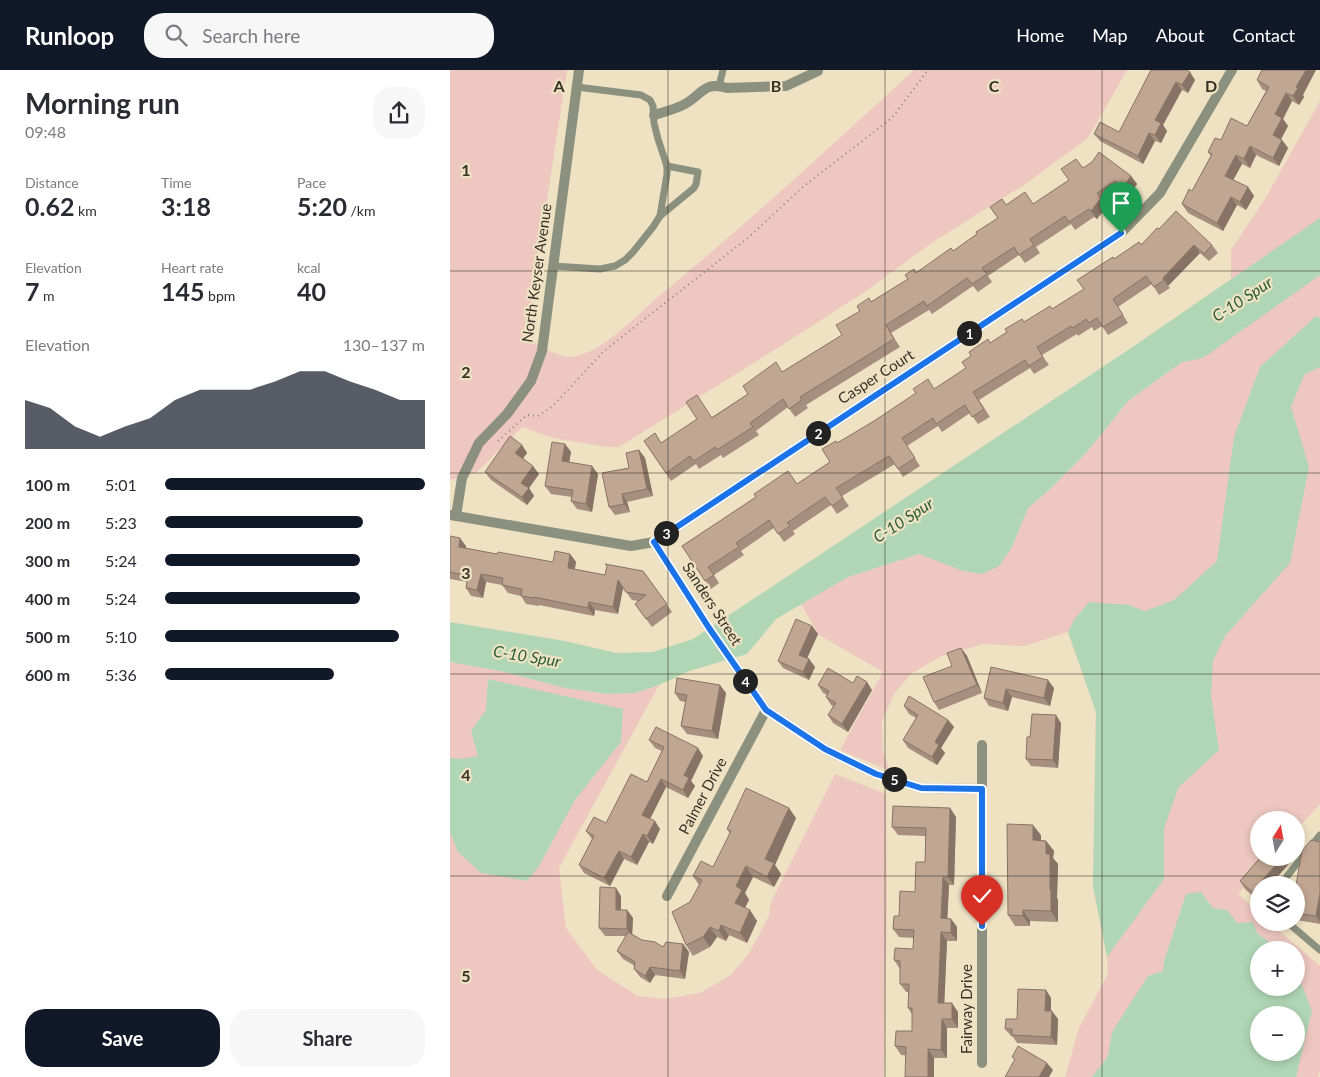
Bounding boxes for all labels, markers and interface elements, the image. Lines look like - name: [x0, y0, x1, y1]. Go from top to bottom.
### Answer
- search box: [144, 13, 494, 58]
- text: Runloop: [25, 21, 114, 50]
- icon: search: [162, 21, 190, 49]
- text: Search here: [202, 24, 300, 47]
- text: Home: [1016, 24, 1064, 46]
- text: Map: [1092, 24, 1128, 46]
- text: About: [1156, 24, 1205, 46]
- text: Contact: [1233, 24, 1295, 46]
- text: A: [552, 76, 565, 95]
- text: B: [771, 76, 781, 95]
- text: C: [989, 76, 1000, 95]
- text: D: [1205, 76, 1217, 95]
- text: Morning run: [25, 86, 180, 120]
- button: share: [373, 87, 425, 139]
- text: 09:48: [25, 122, 66, 141]
- text: 1: [461, 160, 471, 179]
- text: Distance: [25, 174, 79, 191]
- text: Time: [161, 174, 192, 191]
- text: Pace: [297, 174, 326, 191]
- pin: [1100, 182, 1142, 233]
- icon: arrive: [1107, 189, 1135, 217]
- text: 0.62: [25, 191, 74, 221]
- text: 3:18: [161, 191, 211, 221]
- text: 5:20: [297, 191, 347, 221]
- text: km: [74, 202, 97, 219]
- text: /km: [347, 202, 376, 219]
- street label: North Keyser Avenue: [517, 202, 555, 343]
- text: Elevation: [25, 259, 82, 276]
- text: Heart rate: [161, 259, 224, 276]
- text: kcal: [297, 259, 321, 276]
- water label: C-10 Spur: [1208, 272, 1276, 325]
- text: 7: [25, 276, 40, 306]
- text: 145: [161, 276, 205, 306]
- text: 40: [297, 276, 326, 306]
- text: m: [40, 287, 55, 304]
- text: bpm: [205, 287, 235, 304]
- pin: 1: [956, 320, 982, 346]
- text: 1: [965, 325, 974, 342]
- text: Elevation: [25, 335, 90, 354]
- text: 130–137 m: [343, 335, 425, 354]
- street label: Casper Court: [834, 345, 917, 407]
- text: 2: [461, 362, 471, 381]
- pin: 2: [806, 420, 830, 446]
- text: 2: [814, 425, 823, 442]
- text: 100 m: [25, 475, 70, 494]
- text: 5:01: [105, 475, 137, 494]
- water label: C-10 Spur: [869, 493, 937, 546]
- text: 200 m: [25, 513, 70, 532]
- text: 5:23: [105, 513, 137, 532]
- pin: 3: [654, 520, 678, 546]
- text: 3: [662, 525, 671, 542]
- text: 300 m: [25, 551, 70, 570]
- text: 5:24: [105, 551, 137, 570]
- street label: Sanders Street: [679, 559, 747, 649]
- text: 3: [461, 563, 471, 582]
- text: 400 m: [25, 589, 70, 608]
- text: 5:24: [105, 589, 137, 608]
- text: 500 m: [25, 627, 70, 646]
- text: 5:10: [105, 627, 137, 646]
- water label: C-10 Spur: [492, 641, 563, 670]
- text: 600 m: [25, 665, 70, 684]
- text: 5:36: [105, 665, 137, 684]
- pin: 4: [732, 668, 758, 694]
- text: 4: [741, 673, 750, 690]
- street label: Palmer Drive: [674, 754, 730, 837]
- text: 4: [461, 765, 471, 784]
- pin: 5: [882, 766, 906, 792]
- text: 5: [890, 771, 899, 788]
- north arrow: [1250, 811, 1305, 866]
- map controls: [1250, 811, 1305, 1061]
- pin: [961, 875, 1003, 926]
- button: layers: [1250, 876, 1305, 931]
- icon: check: [968, 882, 996, 910]
- button: +: [1250, 941, 1305, 996]
- street label: Fairway Drive: [957, 964, 975, 1054]
- text: 5: [461, 966, 471, 985]
- button: −: [1250, 1006, 1305, 1061]
- button: Save: [25, 1009, 220, 1067]
- button: Share: [230, 1009, 425, 1067]

